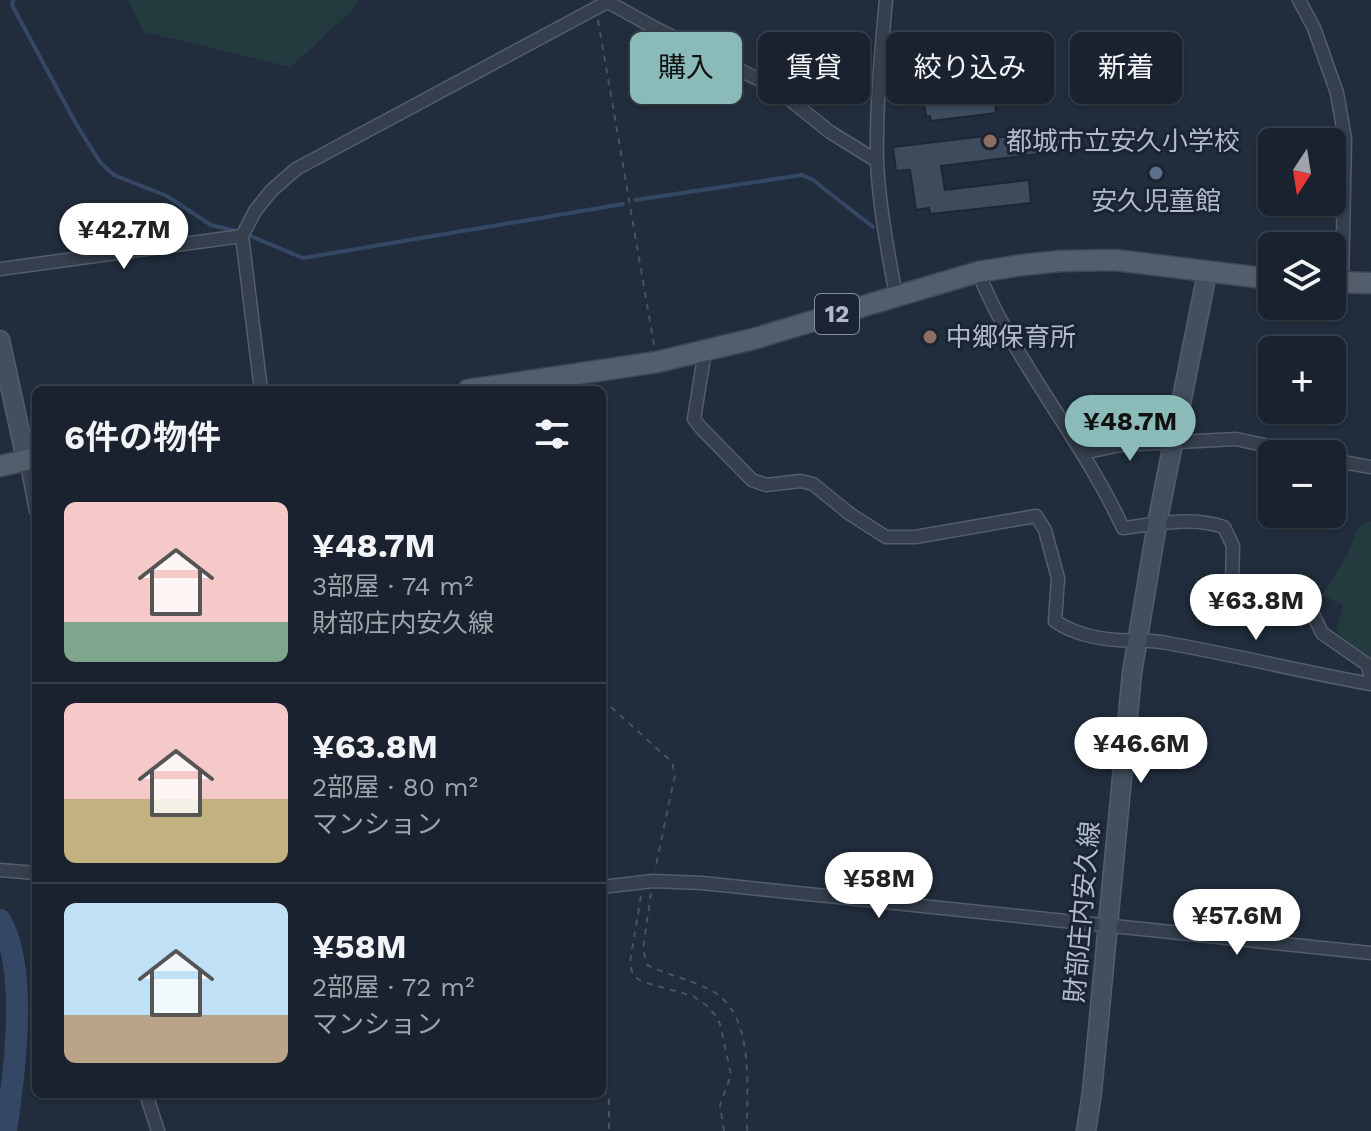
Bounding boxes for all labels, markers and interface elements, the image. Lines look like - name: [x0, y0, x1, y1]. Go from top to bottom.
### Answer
- chip: 購入: [630, 32, 742, 104]
- chip: 賃貸: [758, 32, 870, 104]
- chip: 絞り込み: [886, 32, 1054, 104]
- chip: 新着: [1070, 32, 1182, 104]
- place label: 都城市立安久小学校: [1006, 126, 1240, 156]
- north arrow: [1258, 128, 1346, 216]
- map controls: [1258, 128, 1346, 528]
- marker: 都城市立安久小学校: [981, 132, 999, 150]
- marker: 安久児童館: [1147, 164, 1165, 182]
- place label: 安久児童館: [1091, 186, 1221, 216]
- pin: ¥42.7M: [59, 203, 189, 271]
- text: ¥42.7M: [77, 214, 171, 244]
- button: layers: [1258, 232, 1346, 320]
- road number: 12: [815, 294, 859, 334]
- place label: 中郷保育所: [946, 322, 1076, 352]
- marker: 中郷保育所: [921, 328, 939, 346]
- button: +: [1258, 336, 1346, 424]
- pin: ¥48.7M: [1065, 395, 1195, 463]
- text: ¥48.7M: [1083, 406, 1177, 436]
- icon: filters: [530, 412, 574, 456]
- text: 6件の物件: [64, 417, 221, 457]
- button: −: [1258, 440, 1346, 528]
- text: ¥48.7M: [312, 525, 436, 565]
- icon: home: [128, 534, 224, 630]
- text: 3部屋 · 74 m²: [312, 571, 474, 601]
- pin: ¥63.8M: [1191, 574, 1321, 642]
- text: ¥63.8M: [1208, 585, 1304, 615]
- text: 財部庄内安久線: [312, 608, 494, 638]
- pin: ¥46.6M: [1076, 717, 1206, 785]
- text: ¥63.8M: [312, 726, 438, 766]
- text: ¥46.6M: [1092, 728, 1190, 758]
- icon: home: [128, 735, 224, 831]
- text: 2部屋 · 80 m²: [312, 772, 478, 802]
- text: マンション: [312, 809, 442, 839]
- street label: 財部庄内安久線: [1059, 820, 1105, 1004]
- pin: ¥58M: [832, 852, 926, 920]
- text: ¥58M: [843, 863, 915, 893]
- pin: ¥57.6M: [1172, 889, 1302, 957]
- text: ¥57.6M: [1191, 900, 1283, 930]
- text: ¥58M: [312, 926, 407, 966]
- icon: home: [128, 935, 224, 1031]
- text: 2部屋 · 72 m²: [312, 972, 475, 1002]
- text: マンション: [312, 1009, 442, 1039]

